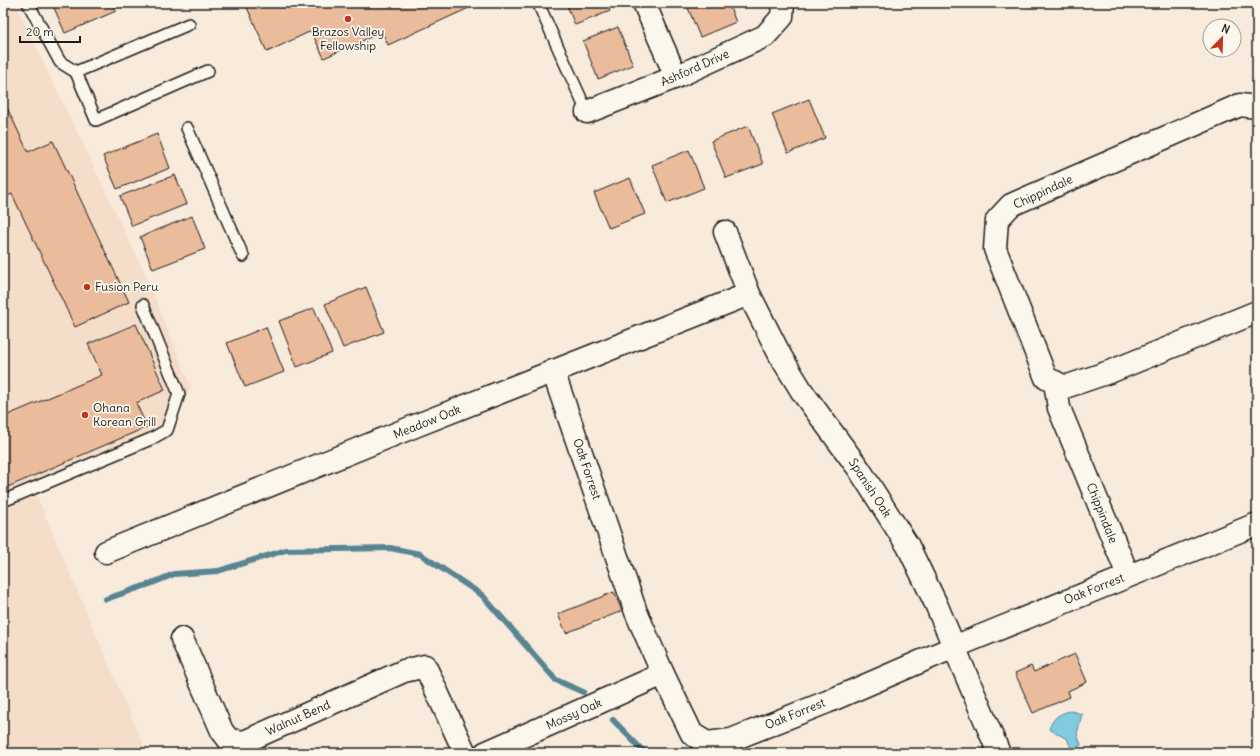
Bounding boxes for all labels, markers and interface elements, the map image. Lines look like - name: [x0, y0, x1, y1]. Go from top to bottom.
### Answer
- marker: Brazos Valley Fellowship: [343, 14, 353, 24]
- scale bar: [20, 18, 80, 44]
- north arrow: [1202, 18, 1242, 58]
- text: N: [1220, 21, 1232, 37]
- text: 20 m: [26, 24, 54, 39]
- place label: Brazos Valley Fellowship: [312, 24, 384, 53]
- street label: Ashford Drive: [658, 46, 731, 89]
- street label: Chippindale: [1011, 171, 1075, 212]
- place label: Fusion Peru: [95, 279, 158, 294]
- marker: Fusion Peru: [82, 282, 92, 292]
- place label: Ohana Korean Grill: [93, 400, 156, 429]
- street label: Meadow Oak: [391, 401, 463, 442]
- marker: Ohana Korean Grill: [80, 410, 90, 420]
- street label: Oak Forrest: [570, 436, 605, 501]
- street label: Spanish Oak: [846, 455, 895, 520]
- street label: Chippindale: [1084, 480, 1121, 545]
- street label: Oak Forrest: [1062, 570, 1126, 607]
- street label: Mossy Oak: [544, 695, 604, 732]
- street label: Oak Forrest: [763, 695, 827, 732]
- street label: Walnut Bend: [263, 697, 332, 738]

